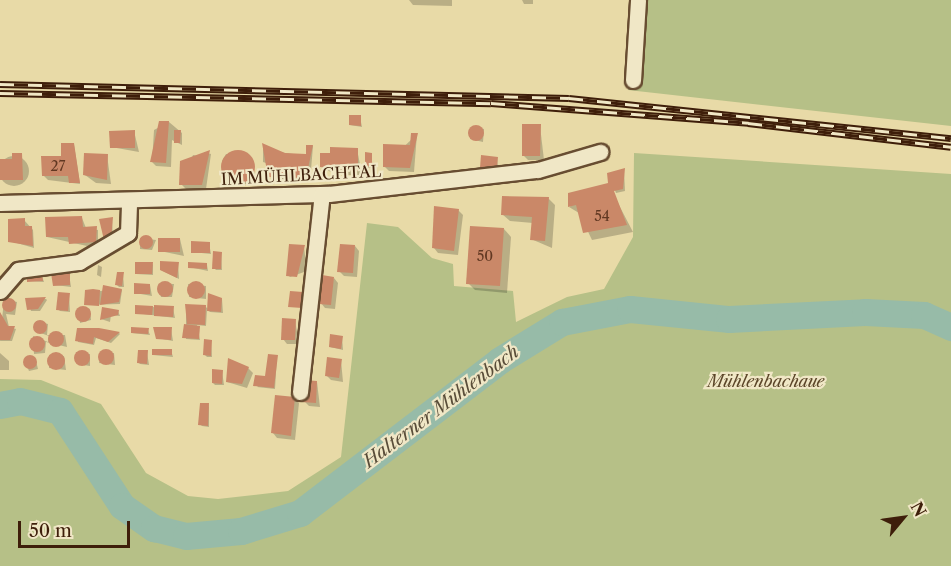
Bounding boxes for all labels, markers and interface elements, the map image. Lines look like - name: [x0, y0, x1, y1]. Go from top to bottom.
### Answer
- house number: 27: [51, 158, 65, 174]
- street label: IM MÜHLBACHTAL: [220, 161, 382, 189]
- house number: 54: [594, 208, 610, 224]
- house number: 50: [477, 248, 493, 264]
- water label: Halterner Mühlenbach: [359, 341, 523, 473]
- park label: Mühlenbachaue: [708, 371, 824, 391]
- north arrow: [873, 488, 933, 548]
- text: N: [907, 498, 931, 520]
- scale bar: [21, 509, 134, 547]
- text: 50 m: [29, 520, 72, 542]

